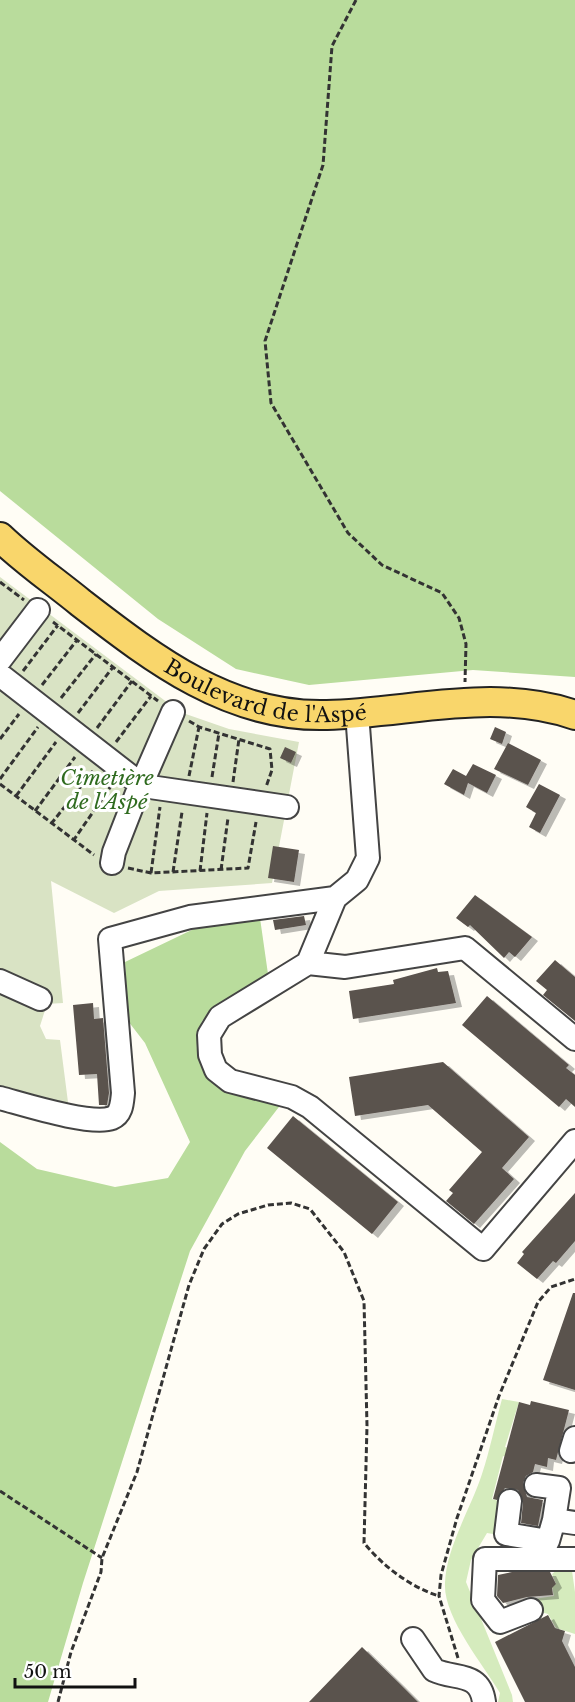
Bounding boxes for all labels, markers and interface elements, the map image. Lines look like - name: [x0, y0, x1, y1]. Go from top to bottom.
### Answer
- street label: Boulevard de l'Aspé: [159, 653, 368, 728]
- park label: Cimetière de l'Aspé: [60, 765, 154, 815]
- scale bar: [15, 1651, 135, 1689]
- text: 50 m: [24, 1661, 72, 1683]

